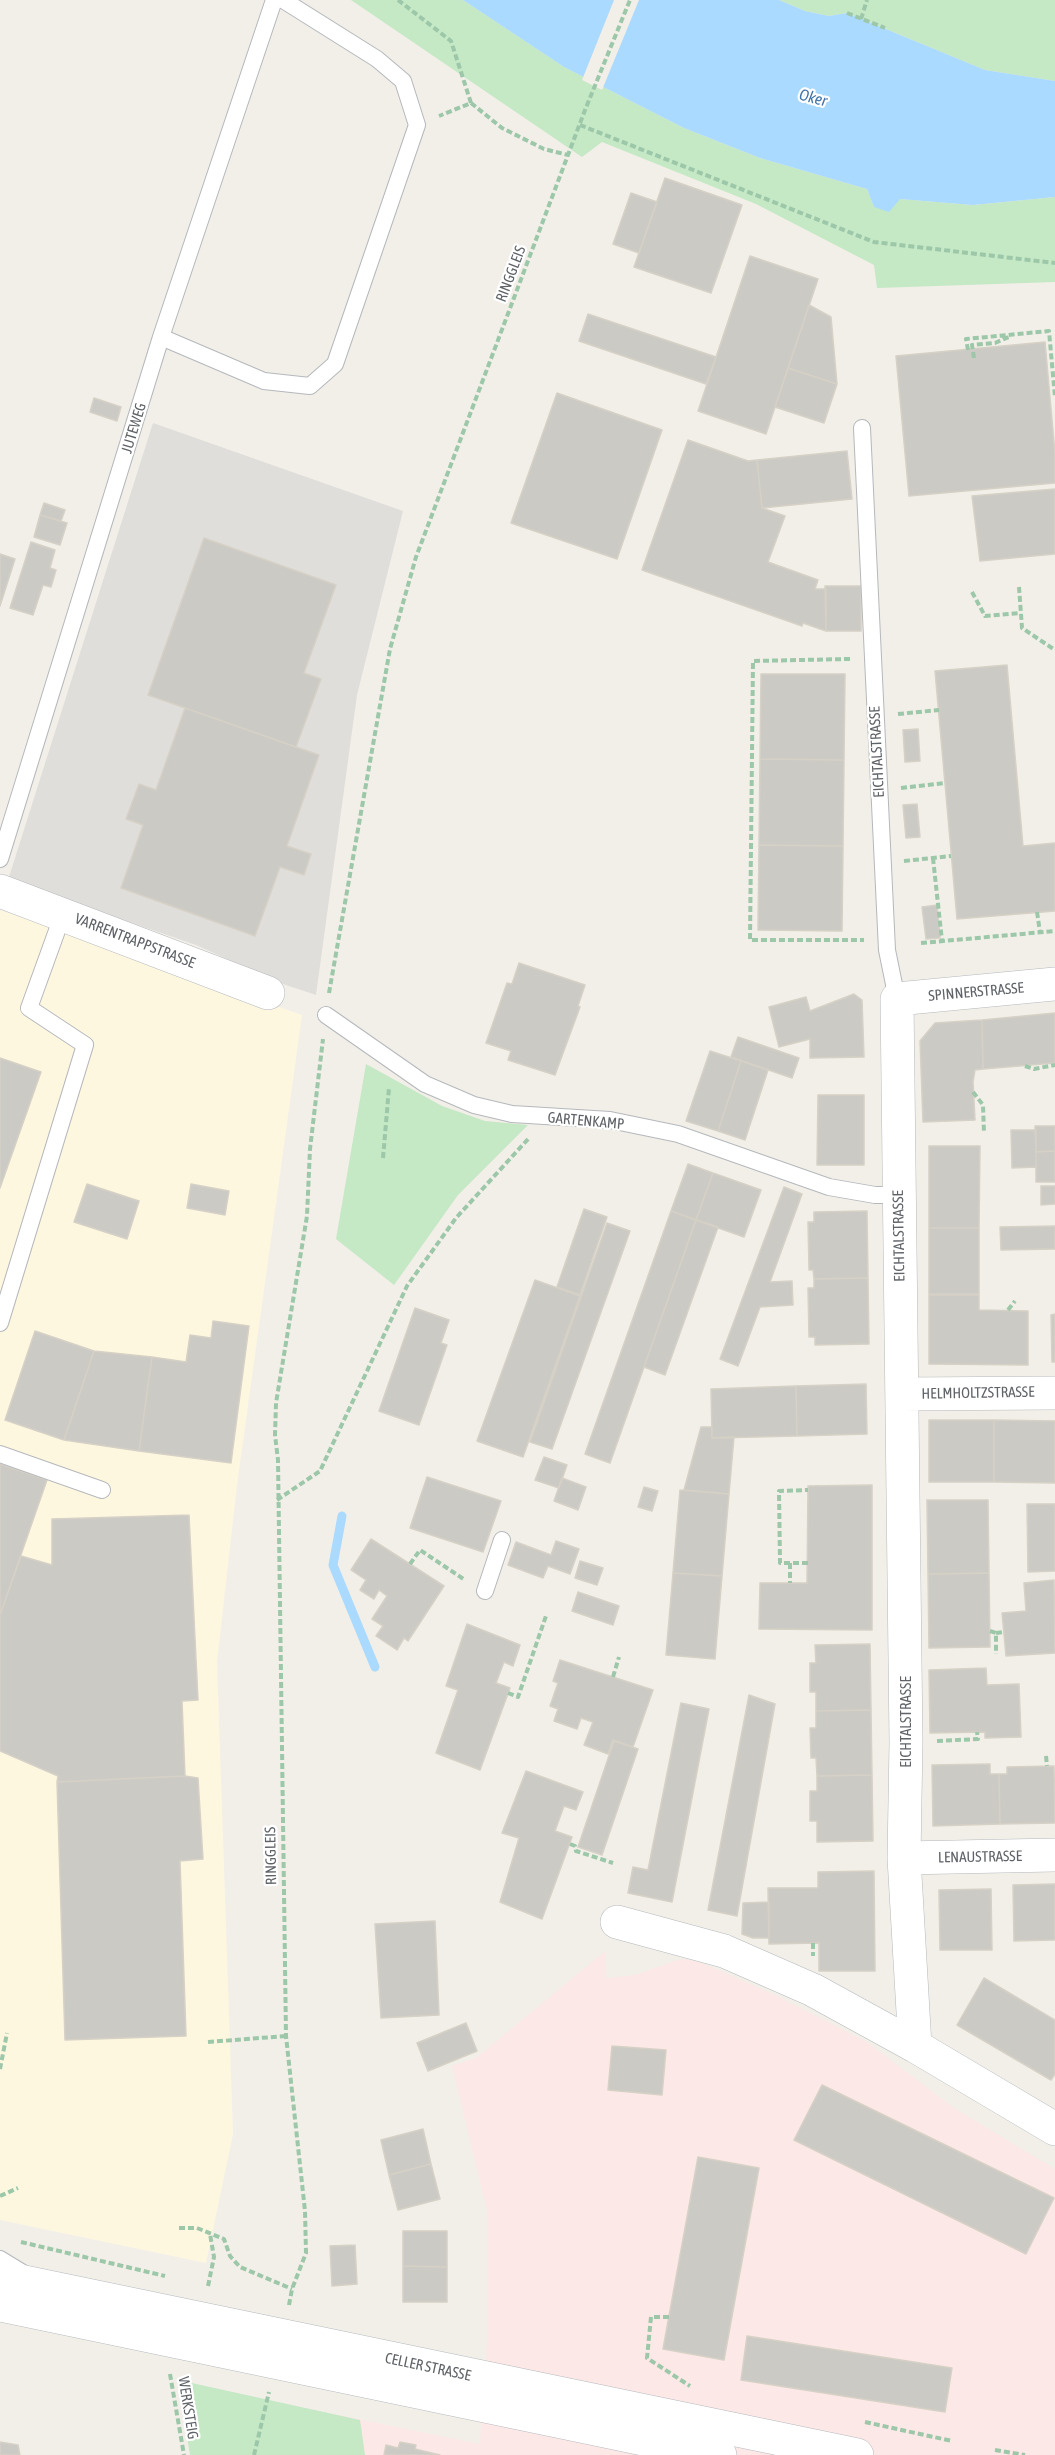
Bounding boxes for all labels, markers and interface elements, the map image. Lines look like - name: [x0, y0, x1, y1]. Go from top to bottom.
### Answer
- water label: Oker: [797, 85, 829, 111]
- street label: RINGGLEIS: [492, 244, 530, 304]
- street label: JUTEWEG: [118, 401, 150, 455]
- street label: EICHTALSTRASSE: [866, 706, 888, 798]
- street label: VARRENTRAPPSTRASSE: [72, 910, 198, 972]
- street label: SPINNERSTRASSE: [928, 979, 1024, 1005]
- street label: GARTENKAMP: [547, 1109, 625, 1133]
- street label: EICHTALSTRASSE: [889, 1190, 909, 1282]
- street label: HELMHOLTZSTRASSE: [921, 1383, 1035, 1403]
- street label: EICHTALSTRASSE: [897, 1676, 915, 1768]
- street label: RINGGLEIS: [261, 1827, 281, 1885]
- street label: LENAUSTRASSE: [938, 1847, 1022, 1867]
- street label: CELLER STRASSE: [383, 2349, 473, 2385]
- street label: WERKSTEIG: [174, 2375, 202, 2441]

